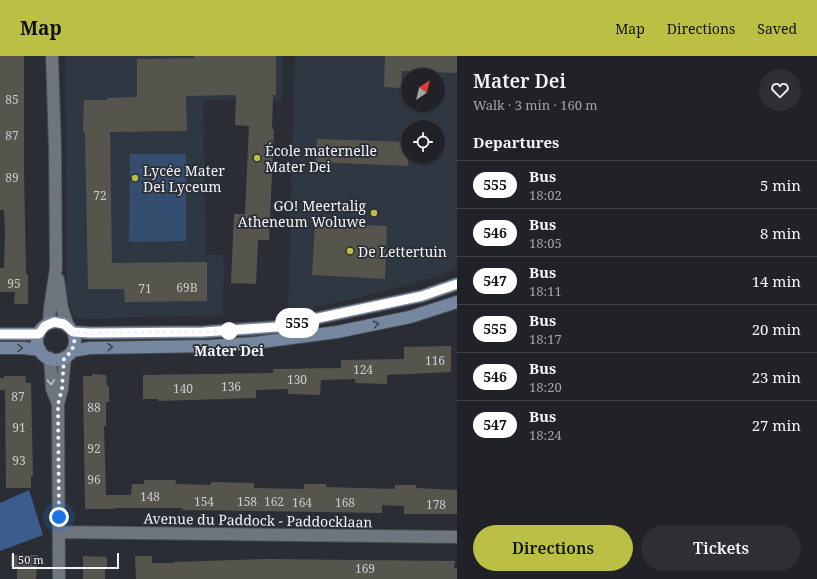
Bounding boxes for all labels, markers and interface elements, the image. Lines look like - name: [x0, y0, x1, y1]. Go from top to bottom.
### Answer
- text: Map: [20, 15, 62, 41]
- text: Map: [615, 19, 645, 38]
- text: Directions: [667, 19, 735, 38]
- text: Saved: [757, 19, 797, 38]
- north arrow: [401, 68, 445, 112]
- map controls: [401, 68, 445, 164]
- text: Mater Dei: [473, 68, 566, 94]
- button: heart: [759, 69, 801, 111]
- house number: 85: [5, 91, 19, 108]
- text: Walk · 3 min · 160 m: [473, 96, 598, 114]
- button: locate: [401, 120, 445, 164]
- house number: 87: [5, 127, 19, 144]
- text: Departures: [473, 132, 559, 152]
- place label: École maternelle Mater Dei: [265, 141, 377, 176]
- marker: École maternelle Mater Dei: [252, 153, 262, 163]
- place label: Lycée Mater Dei Lyceum: [143, 161, 225, 196]
- text: Bus: [529, 166, 556, 186]
- house number: 89: [5, 169, 19, 186]
- marker: Lycée Mater Dei Lyceum: [130, 173, 140, 183]
- text: 555: [483, 175, 507, 194]
- text: 5 min: [760, 175, 801, 195]
- text: 18:02: [529, 186, 562, 204]
- house number: 72: [93, 187, 107, 204]
- place label: GO! Meertalig Atheneum Woluwe: [238, 196, 366, 231]
- marker: GO! Meertalig Atheneum Woluwe: [369, 208, 379, 218]
- text: Bus: [529, 214, 556, 234]
- text: 546: [483, 223, 507, 242]
- text: 8 min: [760, 223, 801, 243]
- text: 18:05: [529, 234, 562, 252]
- place label: De Lettertuin: [358, 242, 447, 261]
- marker: De Lettertuin: [345, 246, 355, 256]
- text: Bus: [529, 262, 556, 282]
- text: 547: [483, 271, 507, 290]
- text: 14 min: [752, 271, 801, 291]
- house number: 95: [7, 275, 21, 292]
- house number: 69B: [176, 279, 198, 296]
- house number: 71: [138, 280, 152, 297]
- text: 18:11: [529, 282, 562, 300]
- line badge: 555: [274, 310, 320, 336]
- text: Bus: [529, 310, 556, 330]
- text: 555: [285, 313, 309, 332]
- text: 555: [483, 319, 507, 338]
- text: 20 min: [752, 319, 801, 339]
- one-way arrow: [372, 321, 379, 329]
- marker: Mater Dei: [220, 322, 238, 340]
- text: 18:17: [529, 330, 562, 348]
- place label: Mater Dei: [194, 341, 264, 360]
- one-way arrow: [107, 343, 113, 352]
- one-way arrow: [17, 344, 23, 352]
- house number: 116: [425, 352, 445, 369]
- text: Bus: [529, 358, 556, 378]
- house number: 124: [353, 361, 373, 378]
- text: 546: [483, 367, 507, 386]
- text: 23 min: [752, 367, 801, 387]
- house number: 130: [287, 371, 307, 388]
- house number: 136: [221, 378, 241, 395]
- text: 18:20: [529, 378, 562, 396]
- one-way arrow: [46, 379, 55, 385]
- house number: 140: [173, 380, 193, 397]
- house number: 87: [11, 388, 25, 405]
- house number: 88: [87, 399, 101, 416]
- text: Bus: [529, 406, 556, 426]
- text: 547: [483, 415, 507, 434]
- text: 27 min: [752, 415, 801, 435]
- house number: 91: [12, 419, 26, 436]
- text: 18:24: [529, 426, 562, 444]
- house number: 92: [87, 440, 101, 457]
- house number: 93: [12, 452, 26, 469]
- house number: 96: [87, 471, 101, 488]
- house number: 148: [140, 488, 160, 505]
- house number: 154: [194, 493, 214, 510]
- house number: 158: [237, 493, 257, 510]
- house number: 162: [264, 493, 284, 510]
- house number: 164: [292, 494, 312, 511]
- house number: 168: [335, 494, 355, 511]
- house number: 178: [426, 496, 446, 513]
- your location: [49, 507, 69, 527]
- street label: Avenue du Paddock - Paddocklaan: [143, 509, 373, 531]
- button: Directions: [473, 525, 633, 571]
- button: Tickets: [641, 525, 801, 571]
- scale bar: [12, 551, 119, 570]
- text: 50 m: [18, 552, 44, 567]
- house number: 169: [355, 560, 375, 577]

